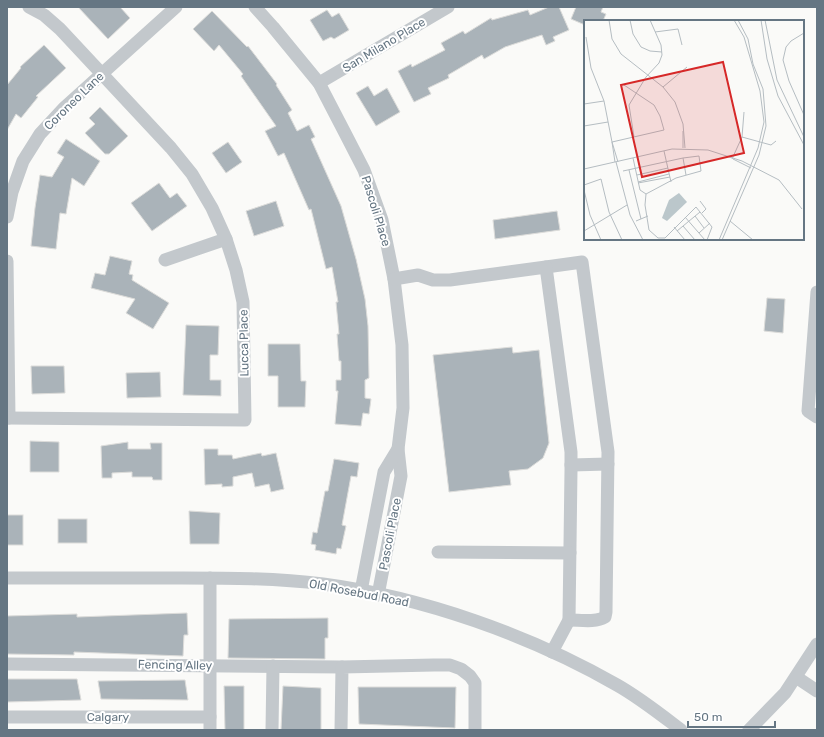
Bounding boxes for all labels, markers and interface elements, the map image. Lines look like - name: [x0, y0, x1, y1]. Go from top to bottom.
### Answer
- street label: San Milano Place: [340, 15, 428, 75]
- inset map: [584, 20, 804, 240]
- street label: Coroneo Lane: [41, 69, 107, 133]
- street label: Pascoli Place: [359, 174, 393, 248]
- street label: Lucca Place: [236, 309, 252, 377]
- street label: Pascoli Place: [376, 496, 404, 571]
- street label: Old Rosebud Road: [308, 576, 410, 610]
- street label: Fencing Alley: [138, 657, 213, 673]
- scale bar: [688, 703, 775, 729]
- street label: Calgary: [87, 710, 130, 724]
- text: 50 m: [694, 710, 722, 724]

